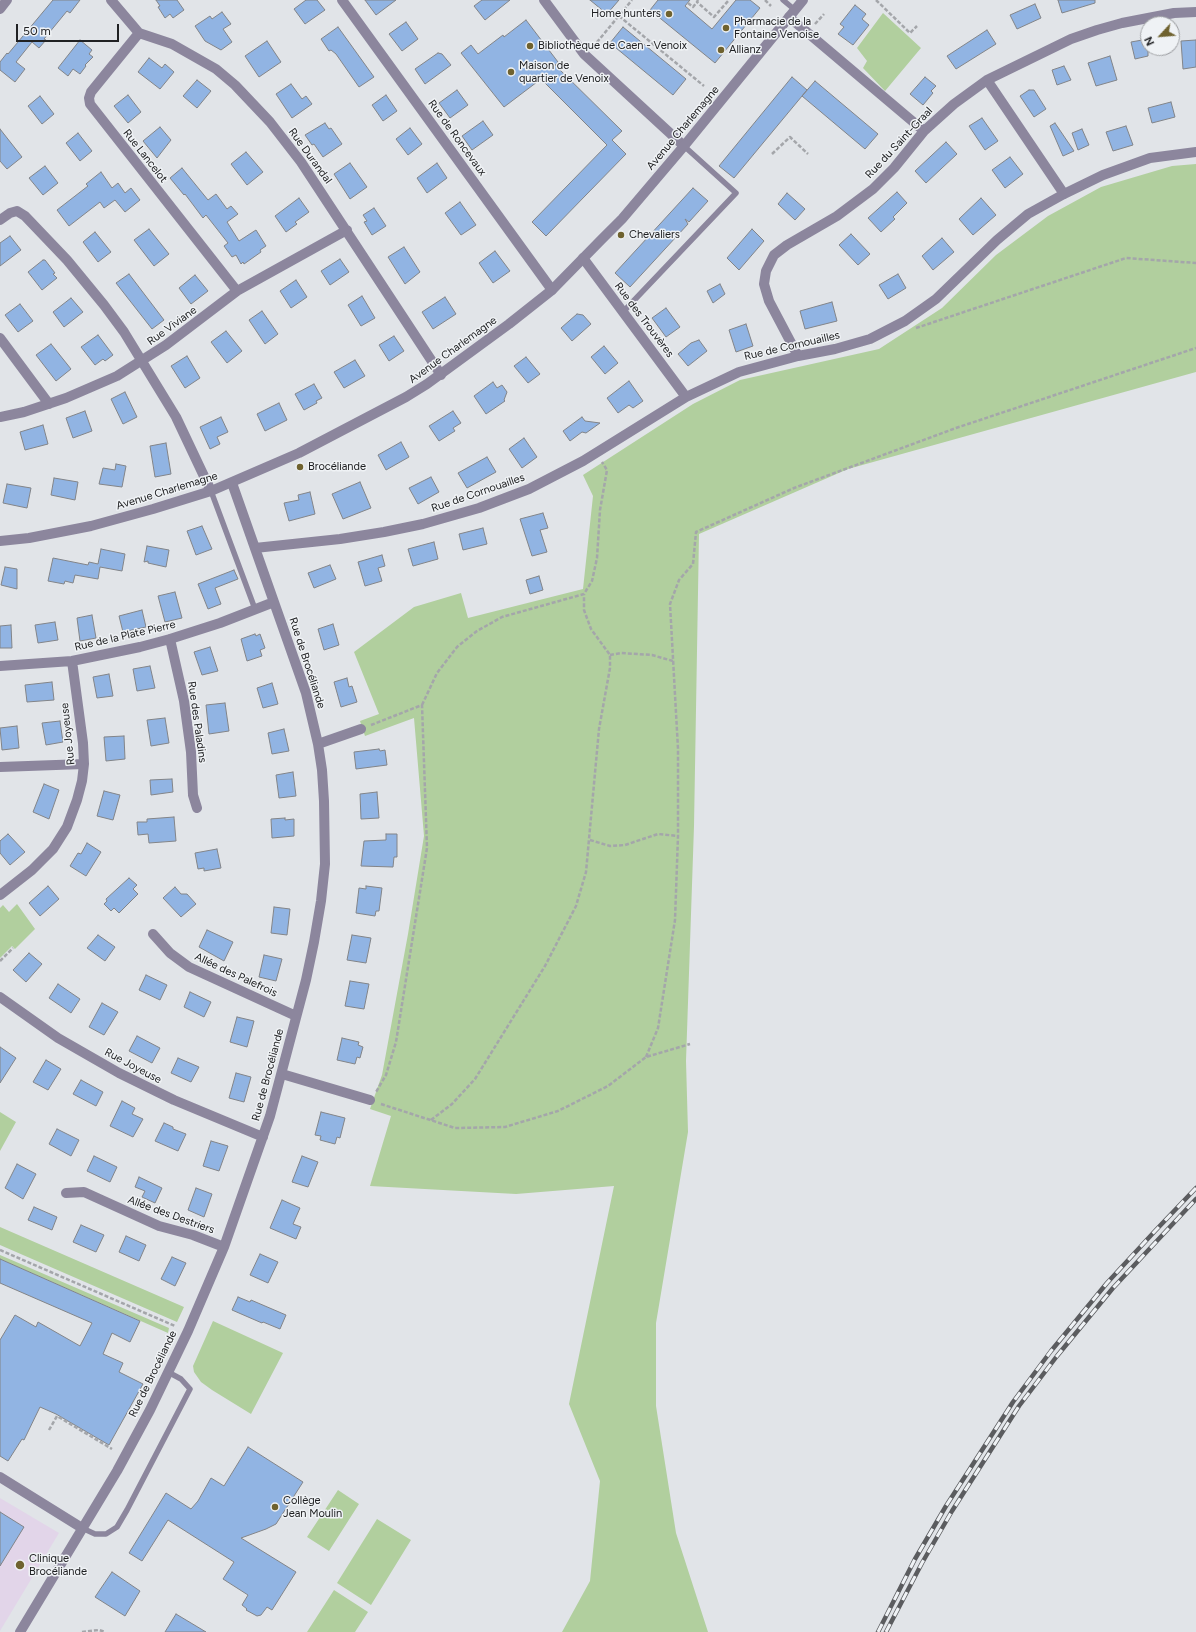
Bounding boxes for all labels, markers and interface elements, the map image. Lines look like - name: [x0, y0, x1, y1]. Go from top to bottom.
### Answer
- place label: Home hunters: [591, 7, 661, 21]
- marker: Home hunters: [664, 9, 674, 19]
- place label: Pharmacie de la Fontaine Venoise: [734, 15, 819, 41]
- scale bar: [18, 16, 121, 42]
- north arrow: [1140, 16, 1180, 56]
- marker: Pharmacie de la Fontaine Venoise: [721, 23, 731, 33]
- text: 50 m: [23, 24, 51, 38]
- text: N: [1142, 34, 1157, 48]
- place label: Bibliothèque de Caen - Venoix: [538, 39, 687, 53]
- marker: Bibliothèque de Caen - Venoix: [525, 41, 535, 51]
- place label: Allianz: [729, 43, 761, 57]
- marker: Allianz: [716, 45, 726, 55]
- place label: Maison de quartier de Venoix: [519, 59, 609, 85]
- marker: Maison de quartier de Venoix: [506, 67, 516, 77]
- street label: Avenue Charlemagne: [644, 83, 722, 173]
- street label: Rue de Roncevaux: [425, 97, 489, 179]
- street label: Rue du Saint-Graal: [863, 105, 935, 181]
- street label: Rue Durandal: [285, 126, 335, 186]
- street label: Rue Lancelot: [120, 127, 170, 185]
- place label: Chevaliers: [629, 228, 680, 242]
- marker: Chevaliers: [616, 230, 626, 240]
- street label: Rue des Trouvères: [612, 280, 676, 360]
- street label: Rue Viviane: [145, 304, 199, 348]
- street label: Avenue Charlemagne: [407, 314, 499, 386]
- street label: Rue de Cornouailles: [743, 329, 841, 363]
- place label: Brocéliande: [308, 460, 366, 474]
- marker: Brocéliande: [295, 462, 305, 472]
- street label: Avenue Charlemagne: [115, 469, 219, 513]
- street label: Rue de Cornouailles: [430, 471, 526, 515]
- street label: Rue de Brocéliande: [286, 616, 328, 710]
- street label: Rue de la Plate Pierre: [73, 618, 177, 654]
- street label: Rue des Paladins: [185, 680, 209, 764]
- street label: Rue Joyeuse: [58, 702, 78, 766]
- street label: Allée des Palefrois: [193, 950, 279, 1000]
- street label: Rue de Brocéliande: [249, 1027, 287, 1123]
- street label: Rue Joyeuse: [102, 1045, 164, 1087]
- street label: Allée des Destriers: [126, 1193, 216, 1237]
- street label: Rue de Brocéliande: [126, 1328, 180, 1420]
- place label: Collège Jean Moulin: [283, 1494, 342, 1520]
- marker: Collège Jean Moulin: [270, 1502, 280, 1512]
- place label: Clinique Brocéliande: [29, 1552, 87, 1578]
- marker: Clinique Brocéliande: [14, 1559, 26, 1571]

